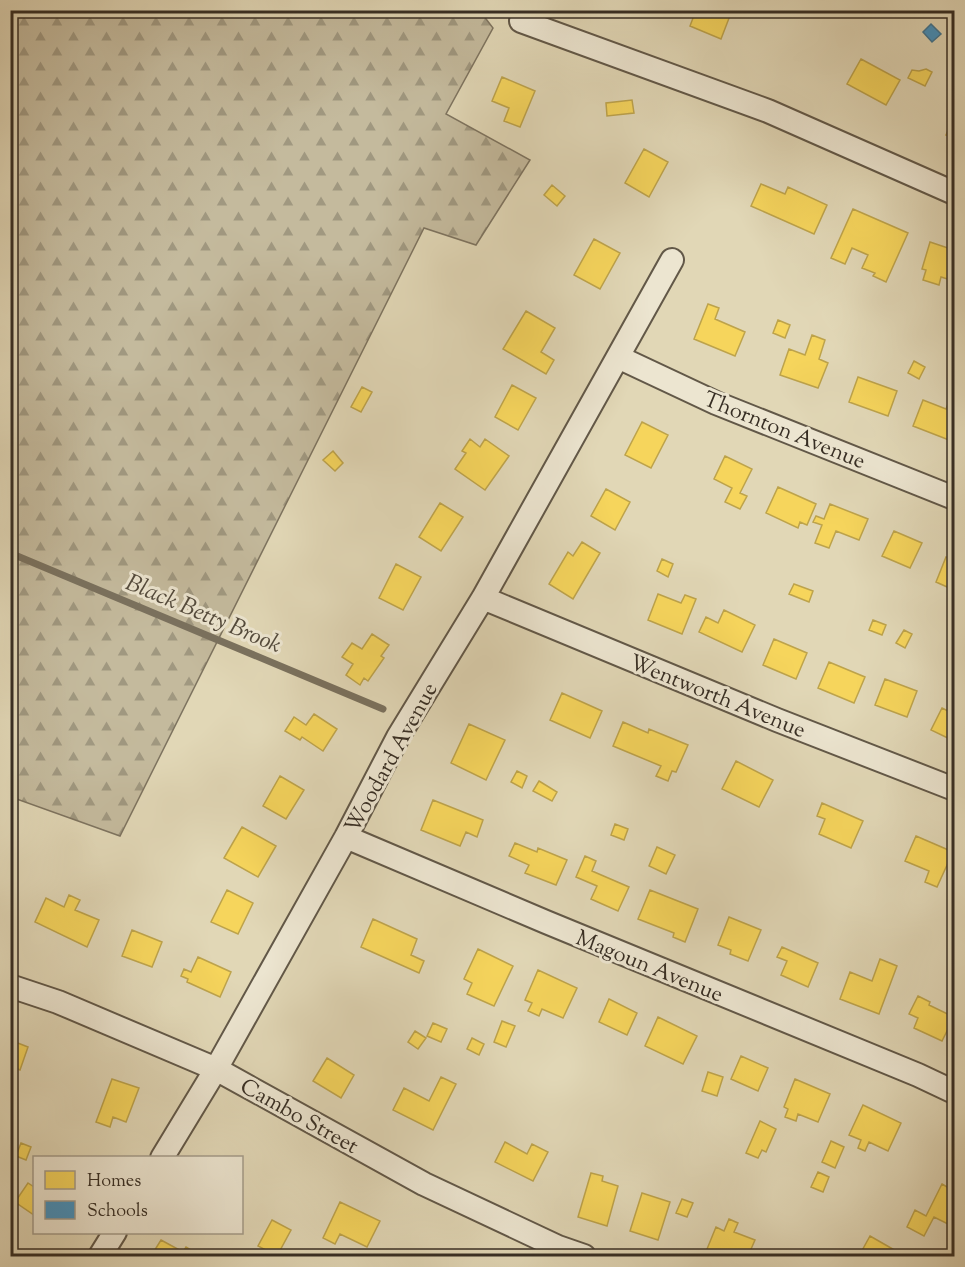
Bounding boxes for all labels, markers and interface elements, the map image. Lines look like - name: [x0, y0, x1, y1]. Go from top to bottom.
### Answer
- street label: Thornton Avenue: [698, 385, 870, 479]
- water label: Black Betty Brook: [120, 567, 287, 663]
- street label: Wentworth Avenue: [624, 648, 810, 748]
- street label: Woodard Avenue: [338, 677, 447, 839]
- street label: Magoun Avenue: [570, 924, 727, 1012]
- street label: Cambo Street: [233, 1072, 364, 1164]
- legend: [33, 1156, 243, 1234]
- text: Homes: [87, 1169, 141, 1195]
- text: Schools: [87, 1199, 148, 1225]

